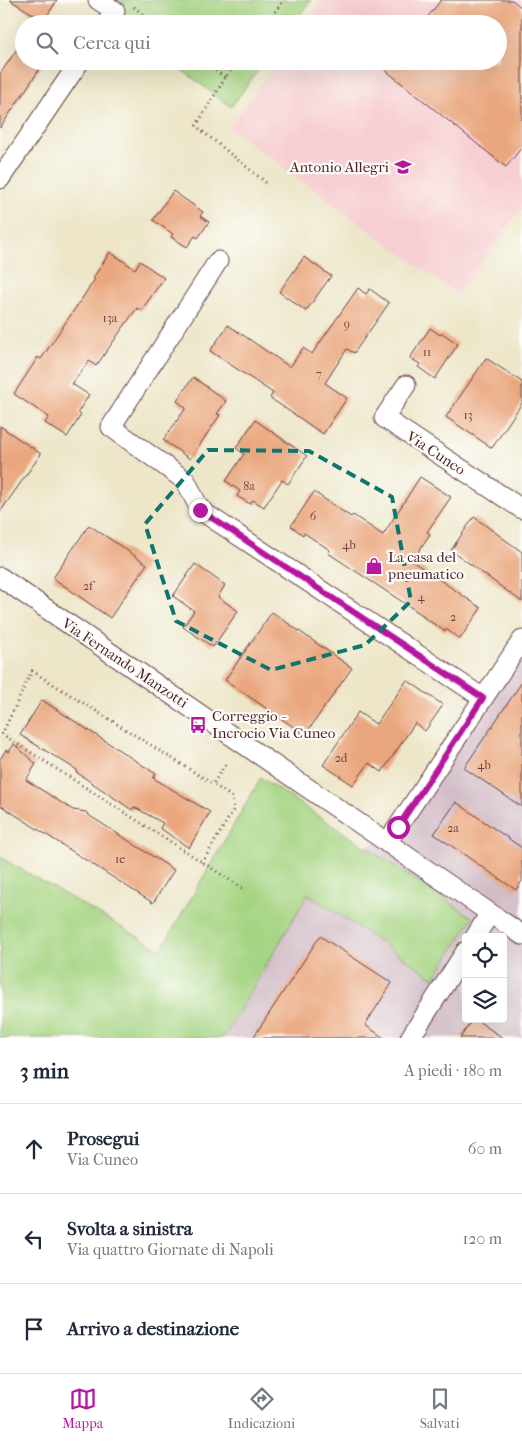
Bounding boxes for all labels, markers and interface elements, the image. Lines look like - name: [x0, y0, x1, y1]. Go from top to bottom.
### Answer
- search box: [15, 15, 507, 70]
- icon: search: [33, 29, 61, 57]
- text: Cerca qui: [73, 32, 151, 54]
- school or university icon: Antonio Allegri: [393, 157, 413, 177]
- place label: Antonio Allegri: [289, 158, 390, 176]
- house number: 13a: [103, 311, 118, 325]
- house number: 9: [344, 317, 350, 331]
- house number: 11: [423, 345, 431, 359]
- house number: 7: [316, 367, 322, 381]
- house number: 13: [463, 408, 473, 422]
- street label: Via Cuneo: [402, 427, 469, 479]
- house number: 8a: [243, 479, 255, 493]
- route end: [189, 499, 212, 522]
- house number: 6: [310, 509, 317, 523]
- house number: 4b: [342, 538, 356, 552]
- place label: La casa del pneumatico: [387, 548, 464, 583]
- shop icon: La casa del pneumatico: [364, 556, 384, 576]
- house number: 2f: [83, 579, 96, 593]
- house number: 4: [417, 590, 425, 604]
- house number: 2: [450, 610, 456, 624]
- street label: Via Fernando Manzotti: [58, 614, 192, 712]
- place label: Correggio - Incrocio Via Cuneo: [212, 707, 336, 742]
- bus stop icon: Correggio - Incrocio Via Cuneo: [188, 715, 208, 735]
- house number: 2d: [335, 751, 348, 765]
- house number: 4b: [477, 758, 491, 772]
- route start: [387, 816, 410, 839]
- house number: 2a: [447, 821, 459, 835]
- house number: 1e: [115, 852, 125, 866]
- map controls: [462, 933, 507, 1023]
- button: locate: [462, 933, 507, 978]
- button: layers: [462, 978, 507, 1023]
- text: 3 min: [20, 1059, 69, 1083]
- text: A piedi · 180 m: [404, 1061, 502, 1080]
- text: Prosegui: [67, 1128, 139, 1150]
- icon: ahead: [20, 1135, 48, 1163]
- text: 60 m: [468, 1139, 502, 1158]
- text: Via Cuneo: [67, 1150, 138, 1169]
- text: Svolta a sinistra: [67, 1218, 193, 1240]
- icon: left: [20, 1225, 48, 1253]
- text: 120 m: [463, 1229, 502, 1248]
- text: Via quattro Giornate di Napoli: [67, 1240, 274, 1259]
- icon: arrive: [20, 1315, 48, 1343]
- text: Arrivo a destinazione: [67, 1318, 239, 1340]
- tab: Mappa: [62, 1385, 103, 1432]
- tab: Indicazioni: [228, 1385, 295, 1432]
- tab: Salvati: [420, 1385, 460, 1432]

